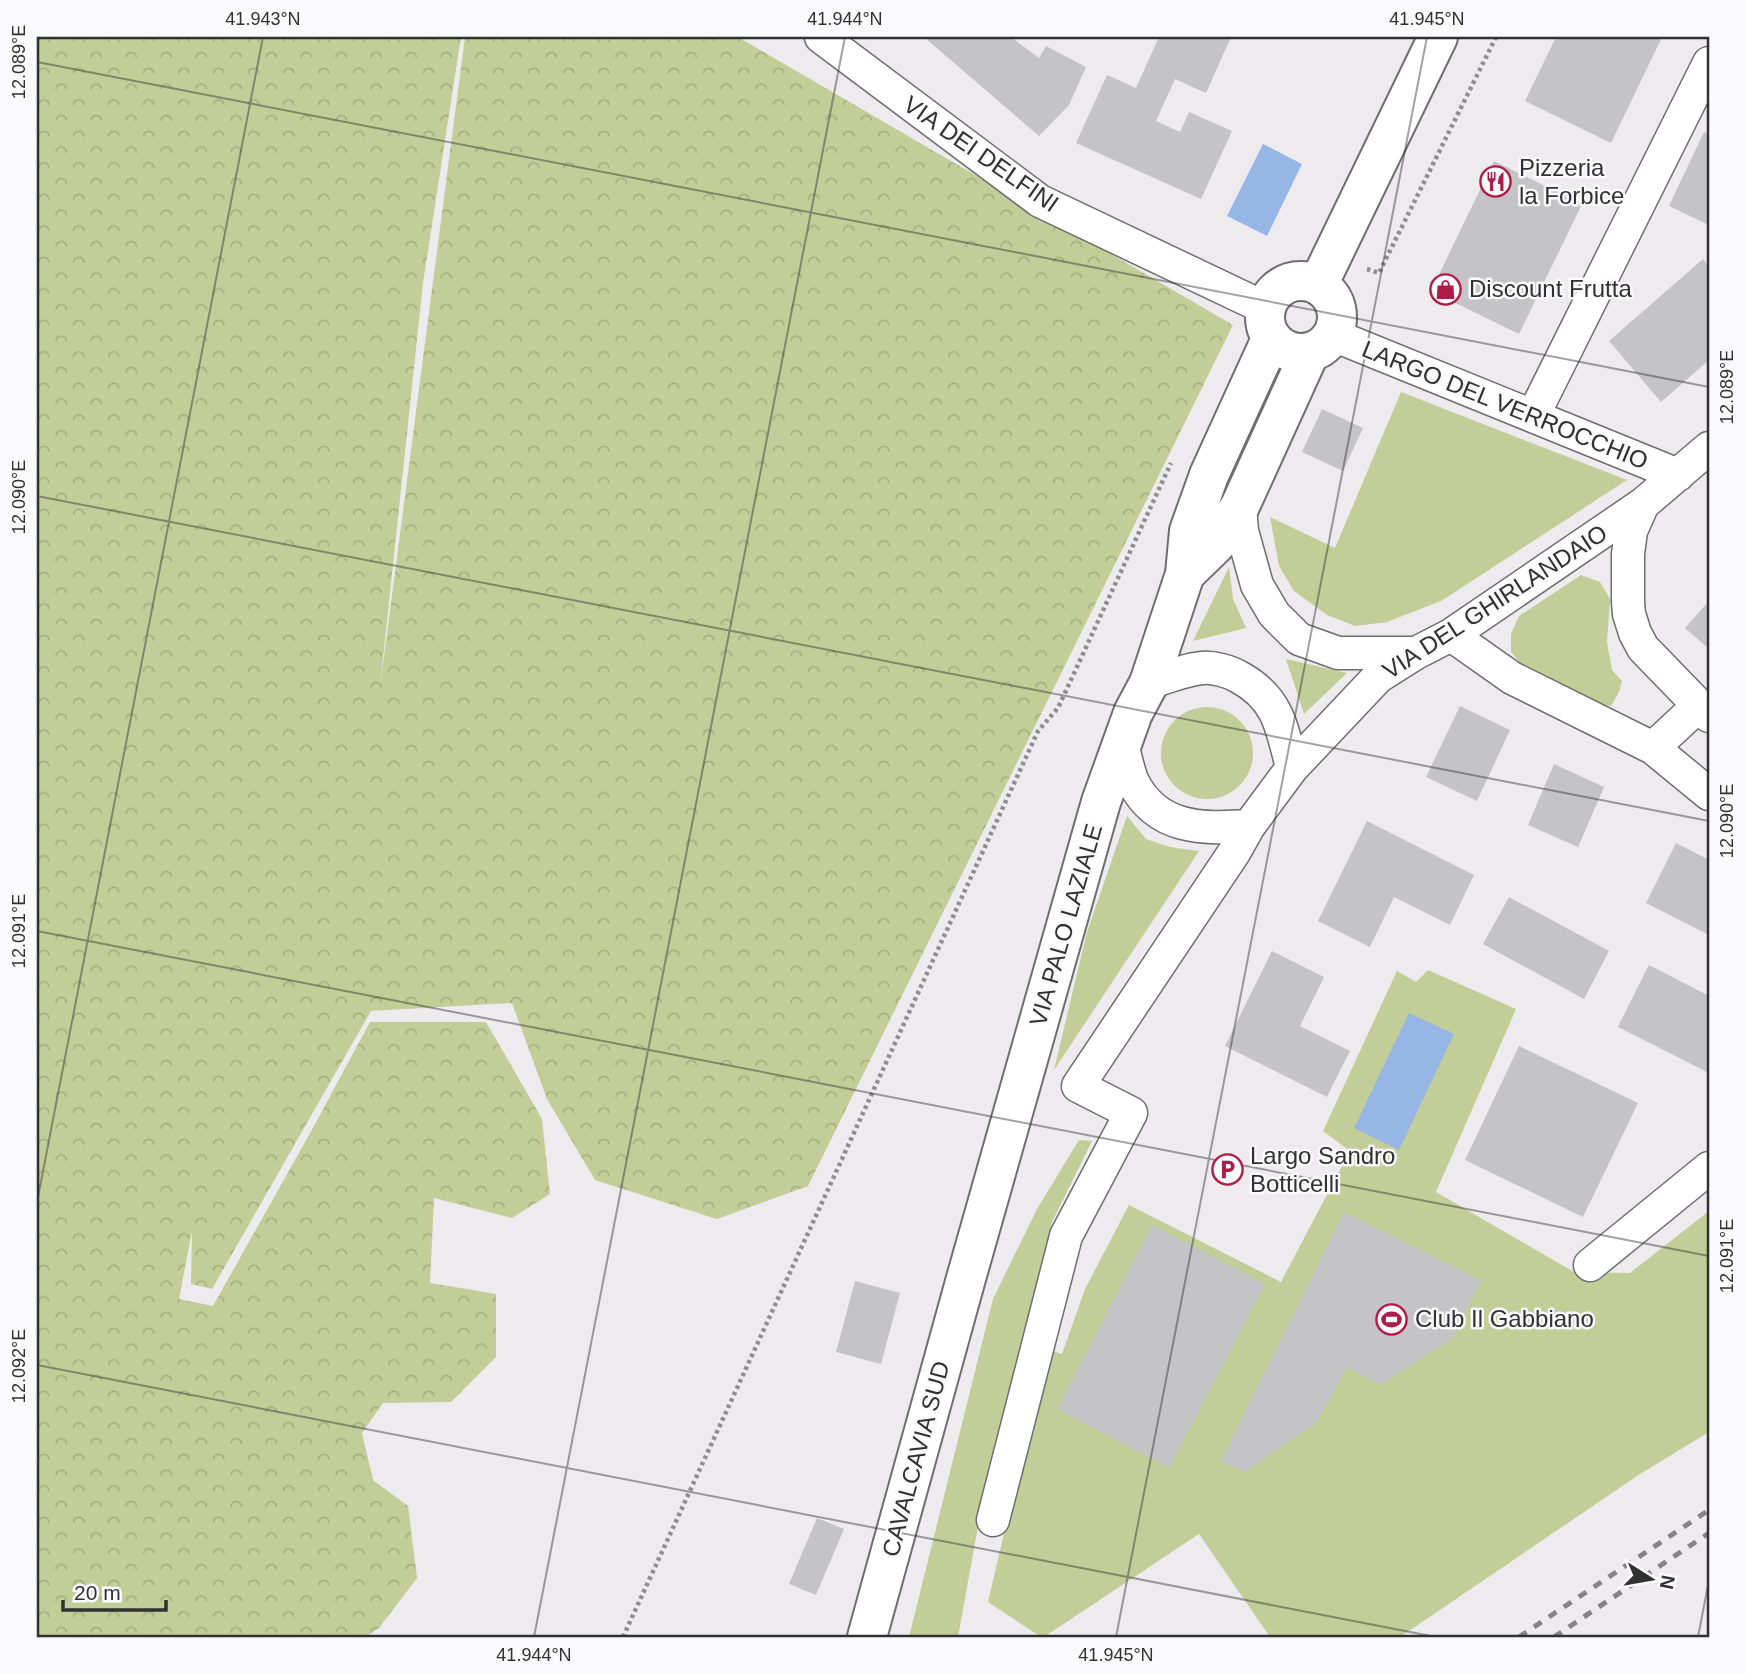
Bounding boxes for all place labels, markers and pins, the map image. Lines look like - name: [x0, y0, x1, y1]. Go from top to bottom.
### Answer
- place label: Pizzeria la Forbice: [1519, 154, 1624, 209]
- restaurant icon: Pizzeria la Forbice: [1479, 165, 1513, 199]
- shop icon: Discount Frutta: [1429, 272, 1463, 306]
- place label: Discount Frutta: [1469, 275, 1632, 302]
- place label: Largo Sandro Botticelli: [1250, 1142, 1395, 1197]
- parking icon: Largo Sandro Botticelli: [1210, 1153, 1244, 1187]
- sports icon: Club Il Gabbiano: [1375, 1302, 1409, 1336]
- place label: Club Il Gabbiano: [1415, 1305, 1594, 1332]

